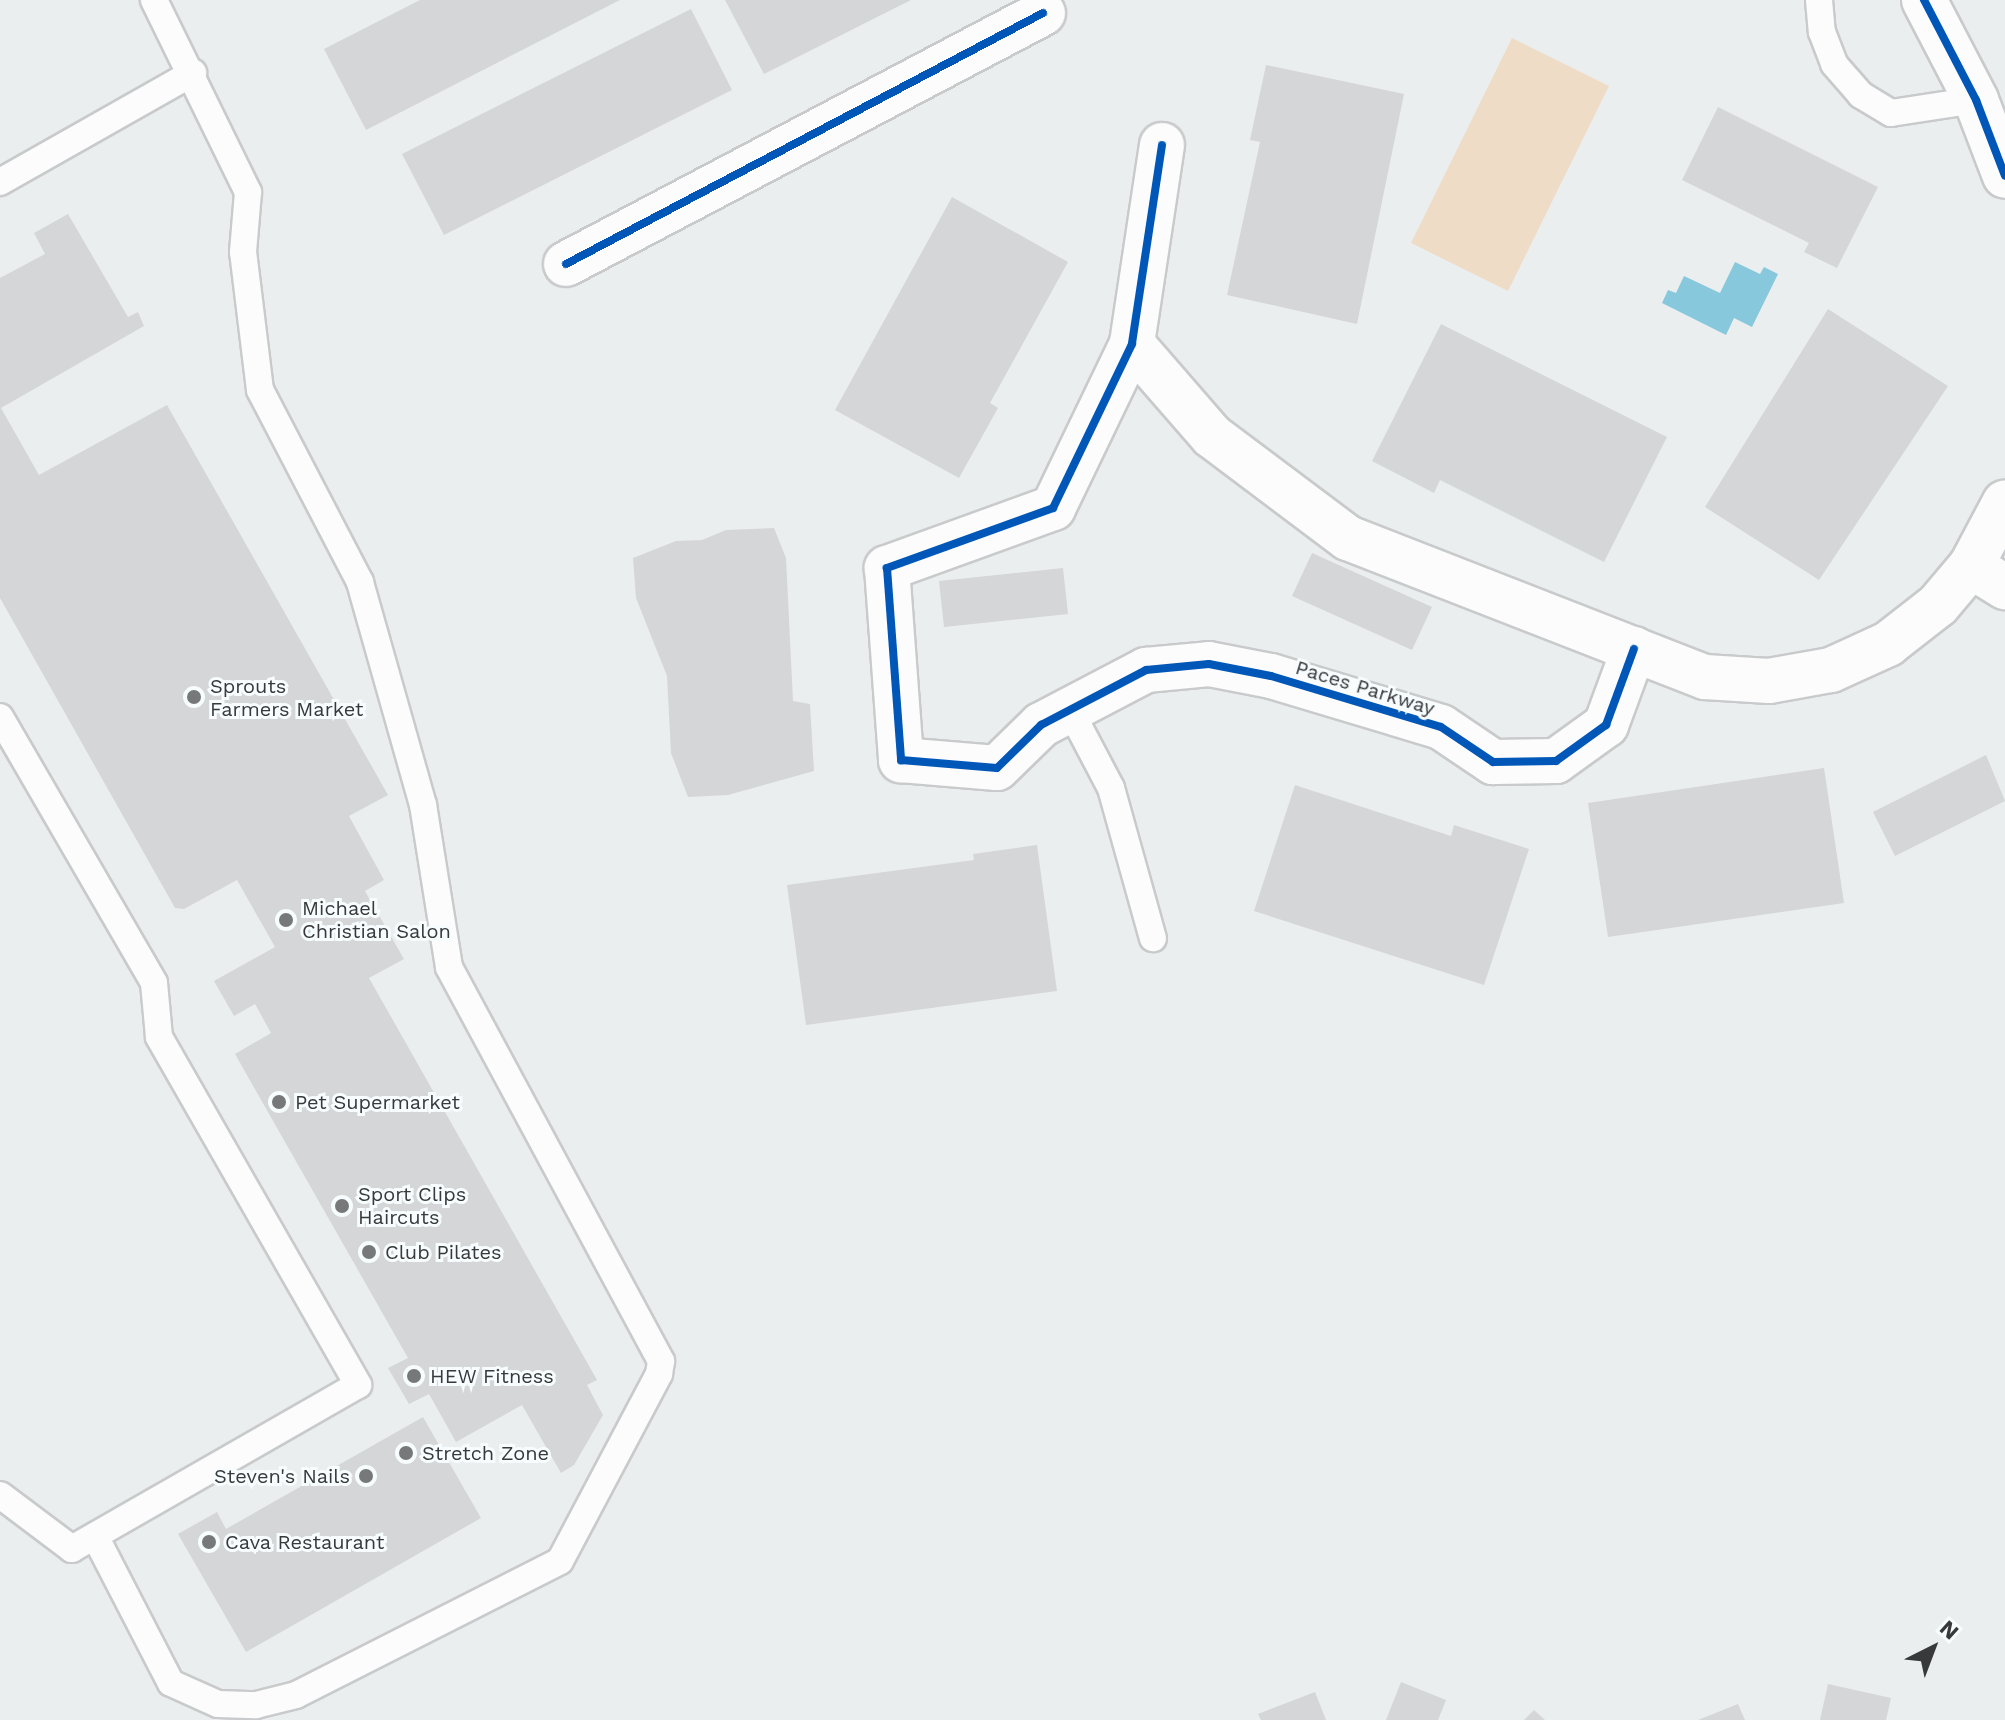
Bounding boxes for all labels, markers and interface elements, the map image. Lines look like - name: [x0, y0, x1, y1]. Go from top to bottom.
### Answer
- street label: Paces Parkway: [1293, 655, 1437, 721]
- place label: Sprouts Farmers Market: [210, 674, 363, 721]
- marker: Sprouts Farmers Market: [185, 688, 203, 706]
- place label: Michael Christian Salon: [302, 896, 451, 943]
- marker: Michael Christian Salon: [277, 911, 295, 929]
- place label: Pet Supermarket: [295, 1090, 460, 1114]
- marker: Pet Supermarket: [270, 1093, 288, 1111]
- place label: Sport Clips Haircuts: [358, 1182, 466, 1229]
- marker: Sport Clips Haircuts: [333, 1197, 351, 1215]
- place label: Club Pilates: [385, 1240, 502, 1264]
- marker: Club Pilates: [360, 1243, 378, 1261]
- place label: HEW Fitness: [430, 1364, 554, 1388]
- marker: HEW Fitness: [405, 1367, 423, 1385]
- place label: Stretch Zone: [422, 1441, 549, 1465]
- marker: Stretch Zone: [397, 1444, 415, 1462]
- place label: Steven's Nails: [214, 1464, 350, 1488]
- marker: Steven's Nails: [357, 1467, 375, 1485]
- place label: Cava Restaurant: [225, 1530, 385, 1554]
- marker: Cava Restaurant: [200, 1533, 218, 1551]
- north arrow: [1893, 1608, 1973, 1688]
- text: N: [1935, 1615, 1964, 1645]

